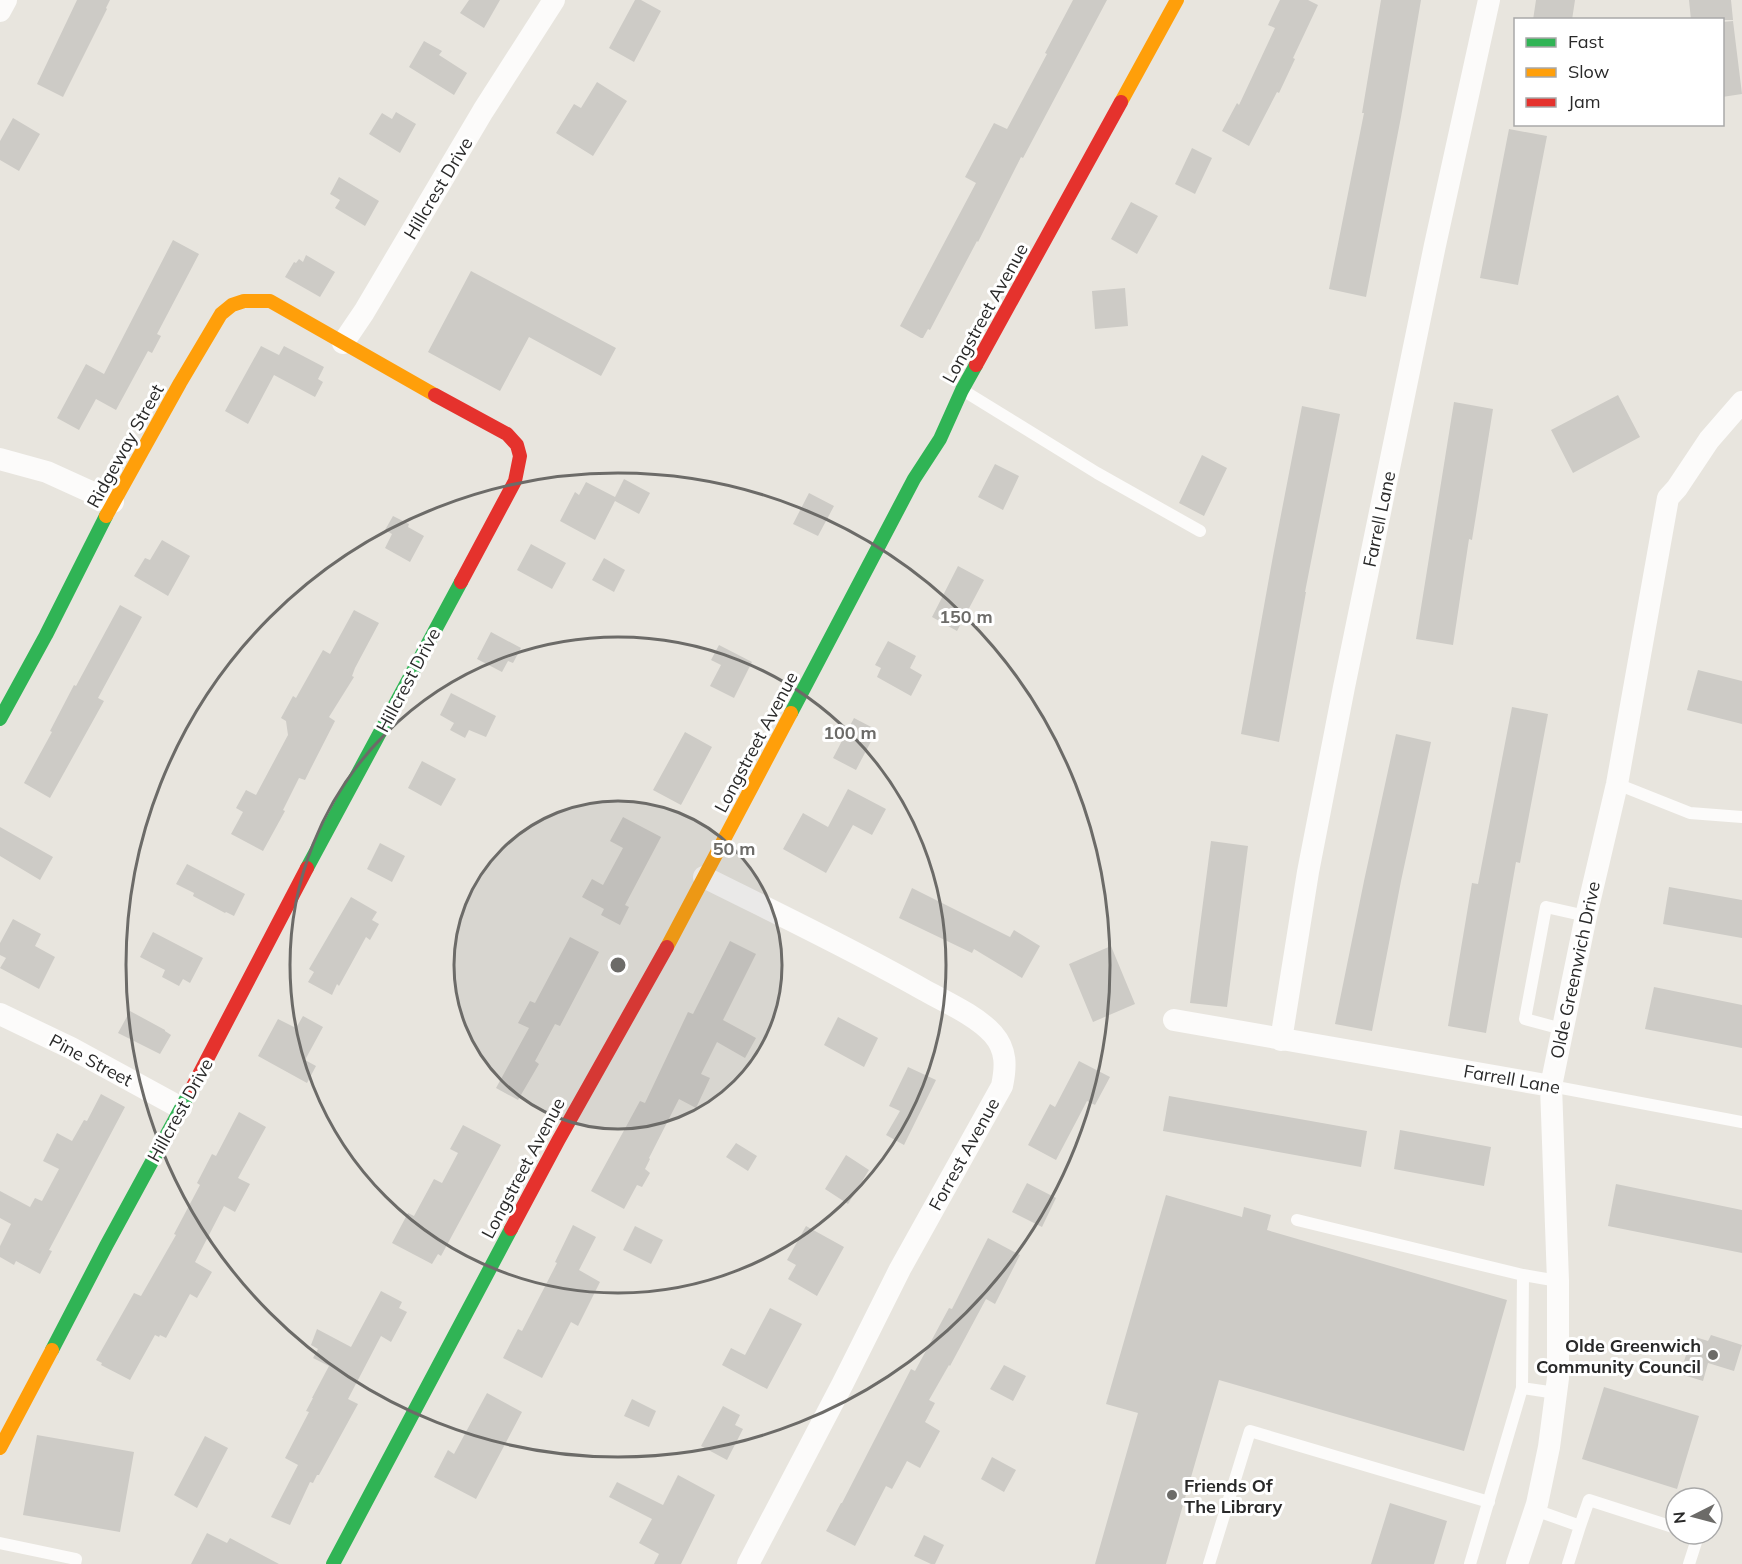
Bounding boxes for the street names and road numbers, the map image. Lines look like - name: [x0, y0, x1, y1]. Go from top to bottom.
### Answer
- street label: Hillcrest Drive: [399, 133, 477, 243]
- street label: Longstreet Avenue: [937, 239, 1033, 387]
- street label: Ridgeway Street: [81, 380, 169, 512]
- street label: Farrell Lane: [1358, 469, 1400, 569]
- street label: Hillcrest Drive: [371, 624, 445, 736]
- street label: Longstreet Avenue: [709, 668, 803, 816]
- street label: Olde Greenwich Drive: [1545, 879, 1605, 1061]
- street label: Pine Street: [46, 1029, 136, 1091]
- street label: Hillcrest Drive: [142, 1054, 218, 1166]
- street label: Farrell Lane: [1462, 1059, 1562, 1099]
- street label: Longstreet Avenue: [476, 1094, 570, 1242]
- street label: Forrest Avenue: [924, 1094, 1004, 1214]

